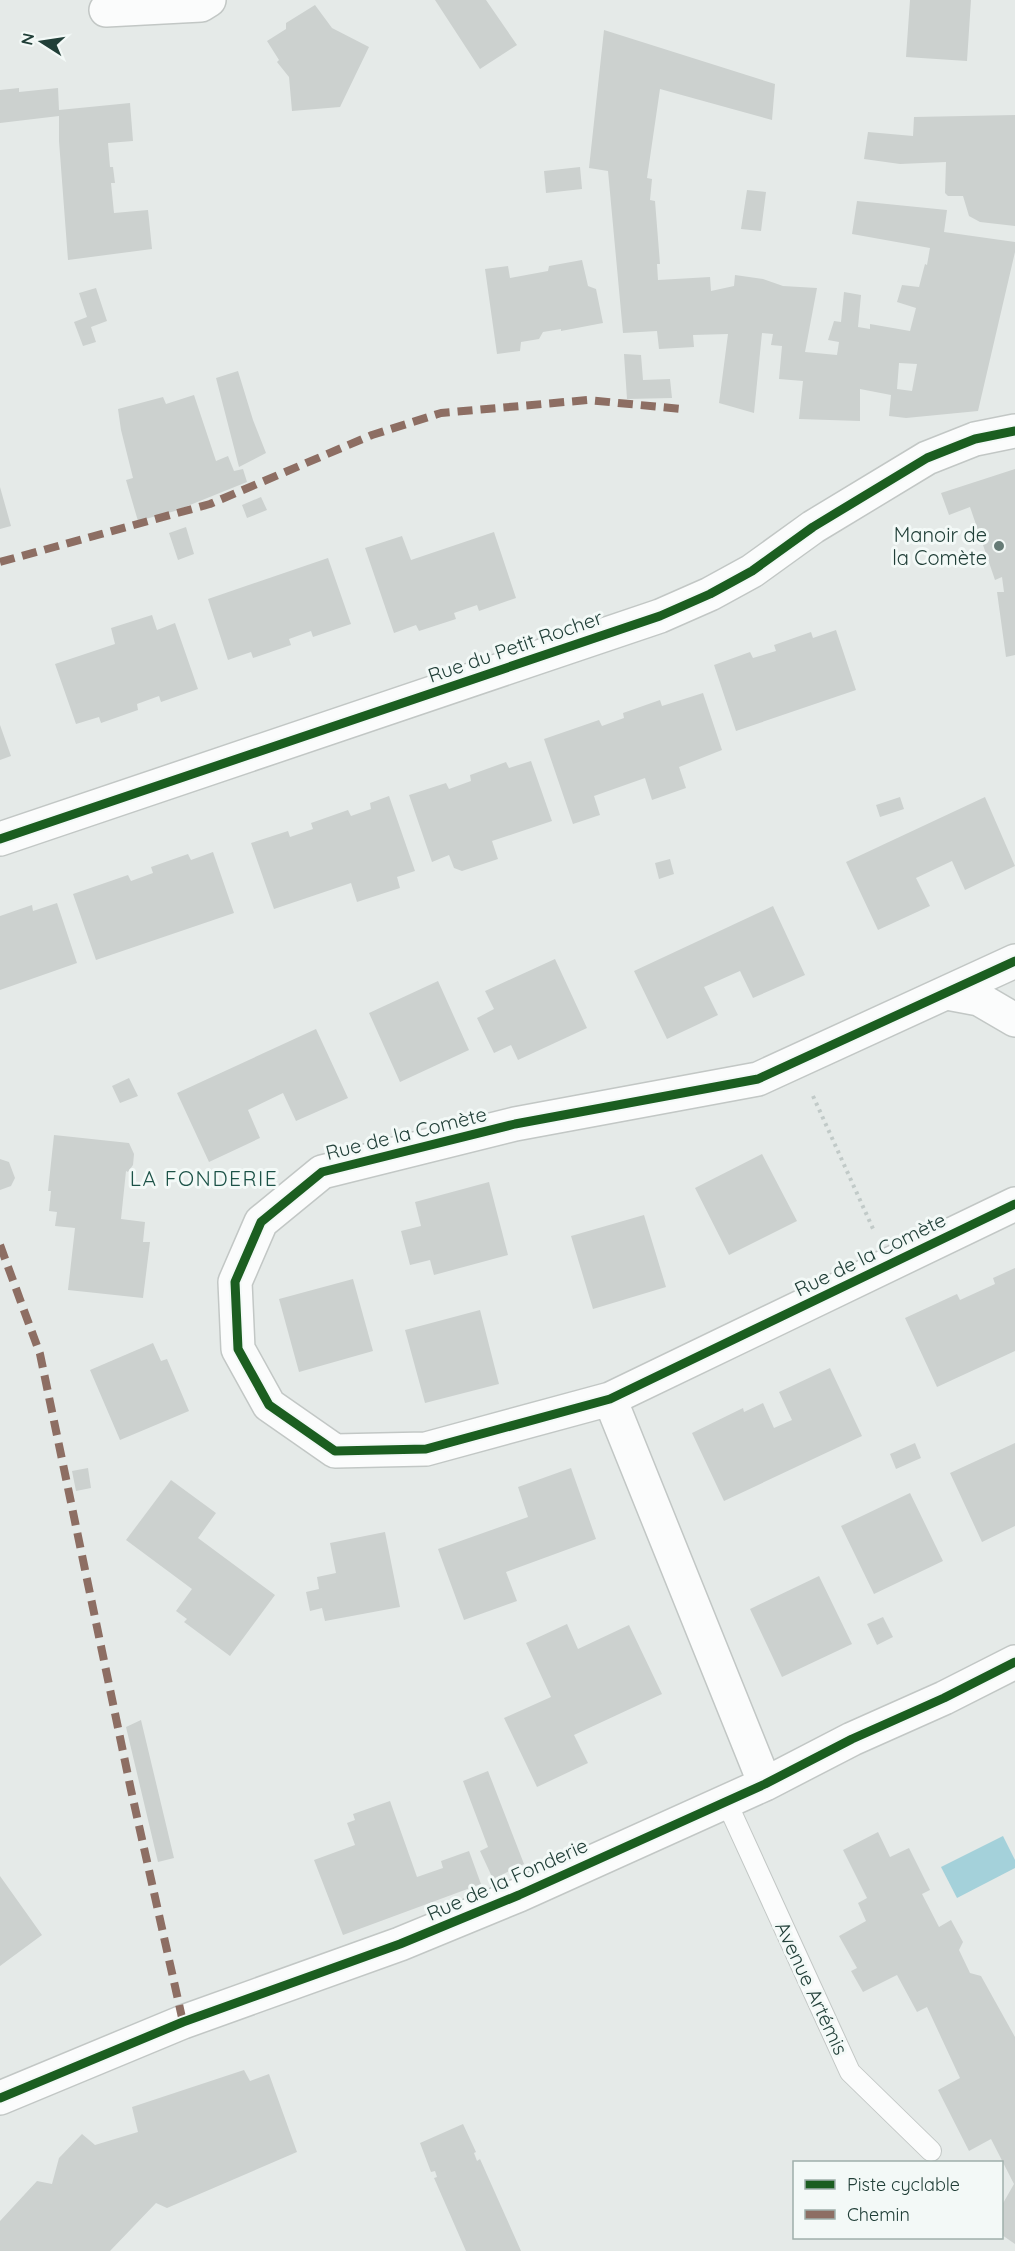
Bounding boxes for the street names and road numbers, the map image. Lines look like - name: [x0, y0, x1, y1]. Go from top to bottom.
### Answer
- street label: Rue du Petit Rocher: [424, 604, 606, 688]
- street label: Rue de la Comète: [323, 1101, 489, 1165]
- street label: Rue de la Comète: [790, 1207, 950, 1301]
- street label: Rue de la Fonderie: [423, 1832, 591, 1926]
- street label: Avenue Artémis: [770, 1917, 854, 2059]

